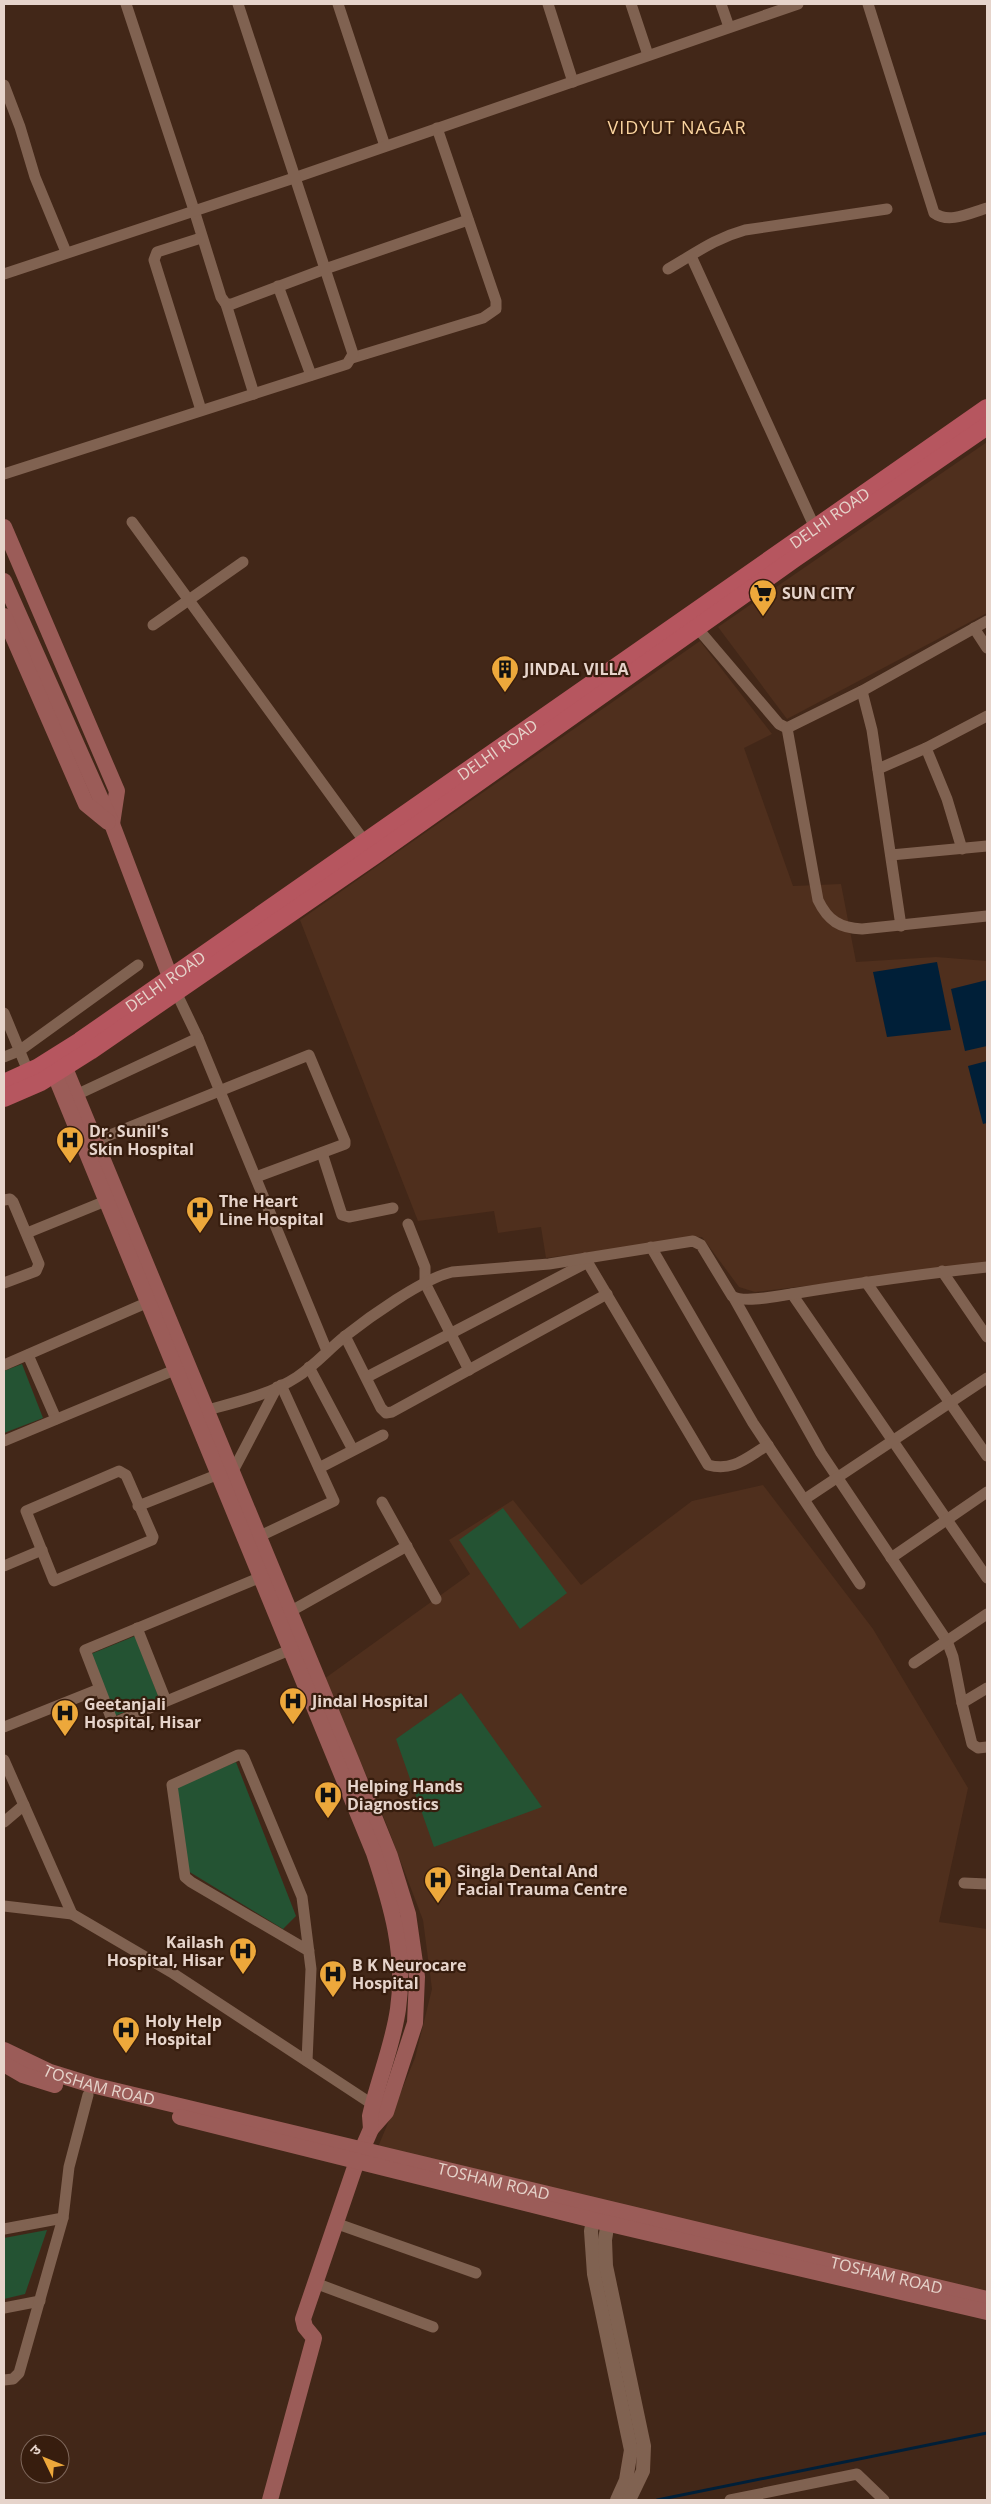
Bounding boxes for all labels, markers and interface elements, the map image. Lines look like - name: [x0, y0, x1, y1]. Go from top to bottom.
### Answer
- district label: VIDYUT NAGAR: [607, 115, 747, 139]
- street label: DELHI ROAD: [785, 482, 874, 554]
- supermarket icon: SUN CITY: [748, 578, 778, 617]
- place label: SUN CITY: [782, 582, 855, 604]
- building icon: JINDAL VILLA: [490, 654, 520, 693]
- place label: JINDAL VILLA: [522, 658, 629, 680]
- street label: DELHI ROAD: [453, 714, 542, 785]
- street label: DELHI ROAD: [121, 946, 210, 1017]
- place label: Dr. Sunil's Skin Hospital: [89, 1120, 194, 1160]
- hospital icon: Dr. Sunil's Skin Hospital: [55, 1125, 85, 1164]
- place label: The Heart Line Hospital: [219, 1190, 324, 1230]
- hospital icon: The Heart Line Hospital: [185, 1195, 215, 1234]
- hospital icon: Jindal Hospital: [278, 1686, 308, 1725]
- place label: Jindal Hospital: [310, 1690, 428, 1712]
- place label: Geetanjali Hospital, Hisar: [84, 1693, 201, 1733]
- hospital icon: Geetanjali Hospital, Hisar: [50, 1698, 80, 1737]
- place label: Helping Hands Diagnostics: [347, 1775, 463, 1815]
- hospital icon: Helping Hands Diagnostics: [313, 1780, 343, 1819]
- place label: Singla Dental And Facial Trauma Centre: [457, 1860, 627, 1900]
- hospital icon: Singla Dental And Facial Trauma Centre: [423, 1865, 453, 1904]
- place label: Kailash Hospital, Hisar: [107, 1931, 224, 1971]
- hospital icon: Kailash Hospital, Hisar: [228, 1936, 258, 1975]
- place label: B K Neurocare Hospital: [352, 1954, 466, 1994]
- hospital icon: B K Neurocare Hospital: [318, 1959, 348, 1998]
- place label: Holy Help Hospital: [145, 2010, 222, 2050]
- hospital icon: Holy Help Hospital: [111, 2015, 141, 2054]
- street label: TOSHAM ROAD: [40, 2059, 157, 2111]
- street label: TOSHAM ROAD: [435, 2157, 552, 2205]
- street label: TOSHAM ROAD: [828, 2251, 945, 2299]
- north arrow: [20, 2434, 70, 2484]
- text: उ: [25, 2440, 45, 2459]

